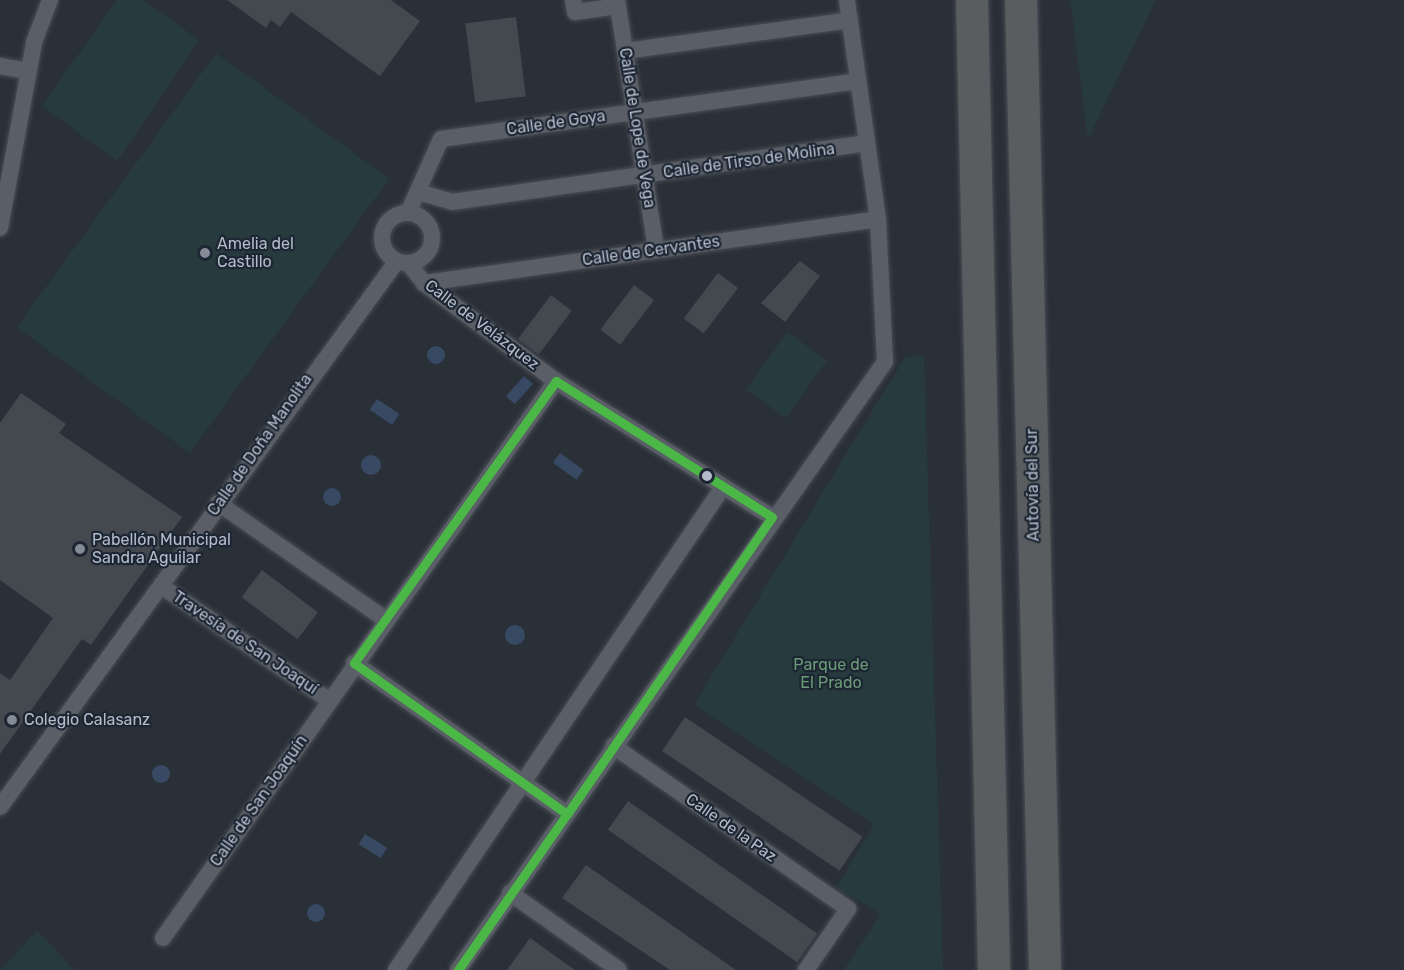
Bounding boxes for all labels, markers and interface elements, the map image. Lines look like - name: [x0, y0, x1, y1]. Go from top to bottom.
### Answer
- street label: Calle de Lope de Vega: [615, 46, 659, 210]
- street label: Calle de Goya: [505, 107, 607, 139]
- street label: Calle de Tirso de Molina: [662, 139, 836, 183]
- street label: Calle de Cervantes: [581, 232, 721, 270]
- place label: Amelia del Castillo: [217, 234, 294, 272]
- marker: Amelia del Castillo: [198, 246, 212, 260]
- street label: Calle de Velázquez: [421, 276, 543, 374]
- street label: Calle de Doña Manolita: [204, 370, 316, 520]
- street label: Autovía del Sur: [1022, 428, 1044, 542]
- unlabelled marker: [701, 470, 713, 482]
- place label: Pabellón Municipal Sandra Aguilar: [92, 530, 231, 568]
- marker: Pabellón Municipal Sandra Aguilar: [73, 542, 87, 556]
- street label: Travesía de San Joaquí: [169, 587, 321, 699]
- park label: Parque de El Prado: [793, 655, 869, 693]
- place label: Colegio Calasanz: [24, 710, 150, 730]
- marker: Colegio Calasanz: [5, 713, 19, 727]
- street label: Calle de San Joaquín: [206, 732, 312, 870]
- street label: Calle de la Paz: [682, 790, 780, 866]

